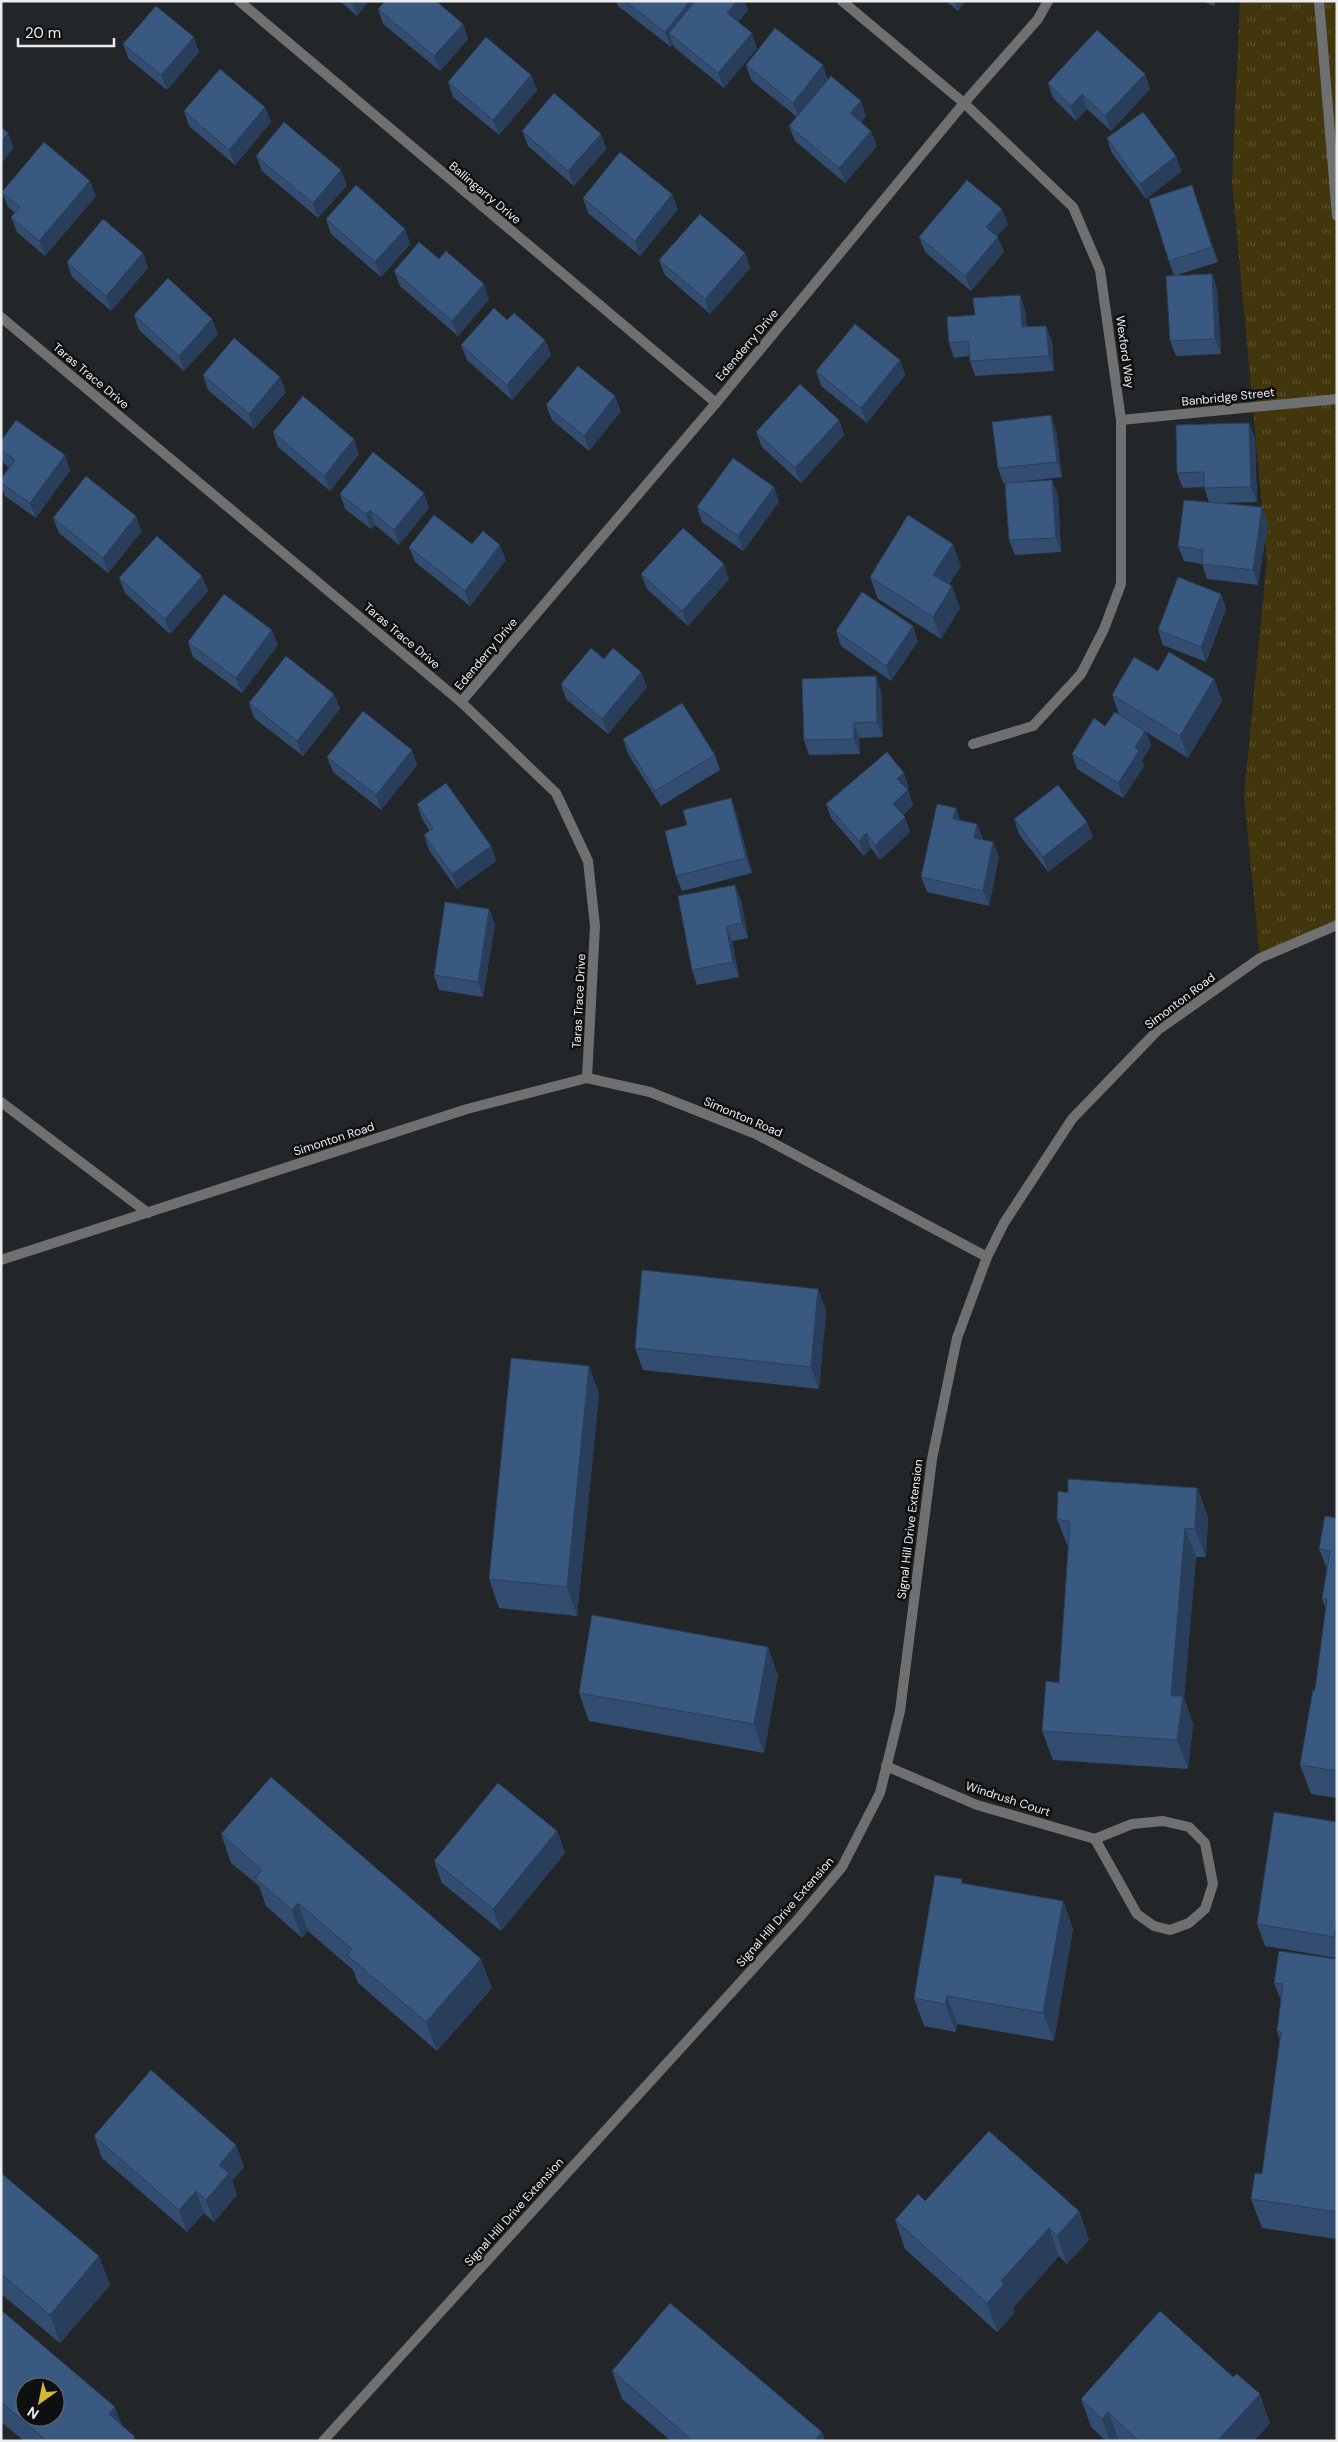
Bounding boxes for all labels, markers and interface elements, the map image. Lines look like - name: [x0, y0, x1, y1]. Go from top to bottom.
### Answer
- scale bar: [18, 15, 114, 47]
- text: 20 m: [25, 23, 61, 43]
- street label: Ballingarry Drive: [446, 158, 524, 228]
- street label: Edenderry Drive: [712, 305, 782, 384]
- street label: Wexford Way: [1112, 315, 1138, 390]
- street label: Taras Trace Drive: [50, 339, 133, 413]
- street label: Banbridge Street: [1181, 384, 1276, 410]
- street label: Taras Trace Drive: [361, 599, 444, 673]
- street label: Edenderry Drive: [451, 614, 521, 693]
- street label: Taras Trace Drive: [569, 953, 589, 1049]
- street label: Simonton Road: [1142, 969, 1218, 1033]
- street label: Simonton Road: [701, 1093, 785, 1141]
- street label: Simonton Road: [291, 1118, 377, 1160]
- street label: Signal Hill Drive Extension: [893, 1458, 927, 1600]
- street label: Windrush Court: [964, 1778, 1053, 1820]
- street label: Signal Hill Drive Extension: [733, 1853, 837, 1970]
- street label: Signal Hill Drive Extension: [461, 2154, 567, 2270]
- north arrow: [15, 2377, 65, 2427]
- text: N: [24, 2403, 42, 2423]

